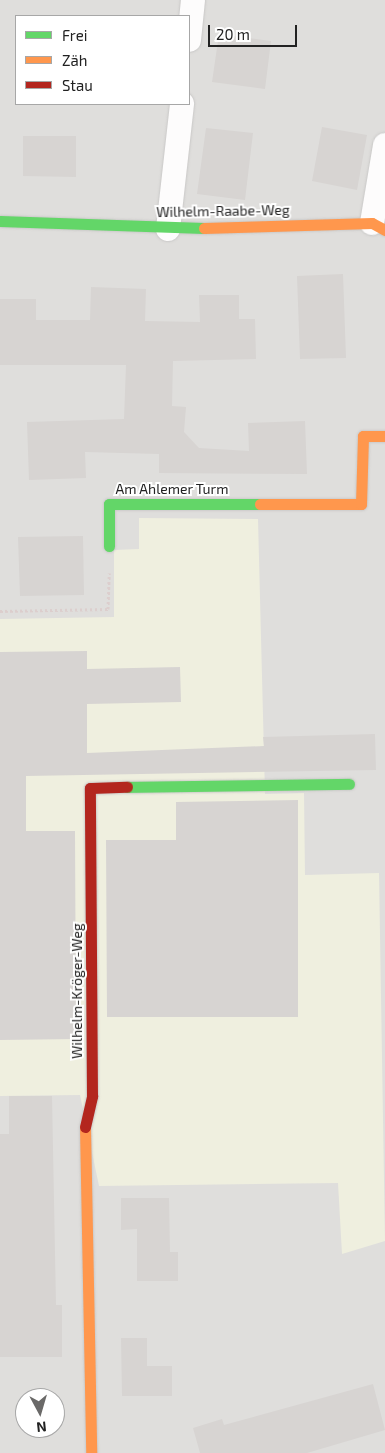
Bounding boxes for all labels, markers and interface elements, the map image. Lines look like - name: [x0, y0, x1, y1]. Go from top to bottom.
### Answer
- legend: [15, 15, 190, 105]
- scale bar: [210, 15, 299, 47]
- text: 20 m: [216, 25, 250, 43]
- text: Frei: [62, 26, 87, 44]
- text: Zäh: [62, 51, 87, 69]
- text: Stau: [62, 76, 93, 94]
- street label: Wilhelm-Raabe-Weg: [156, 201, 290, 221]
- street label: Am Ahlemer Turm: [115, 481, 229, 497]
- street label: Wilhelm-Kröger-Weg: [69, 923, 85, 1059]
- north arrow: [15, 1388, 65, 1438]
- text: N: [36, 1418, 47, 1436]

